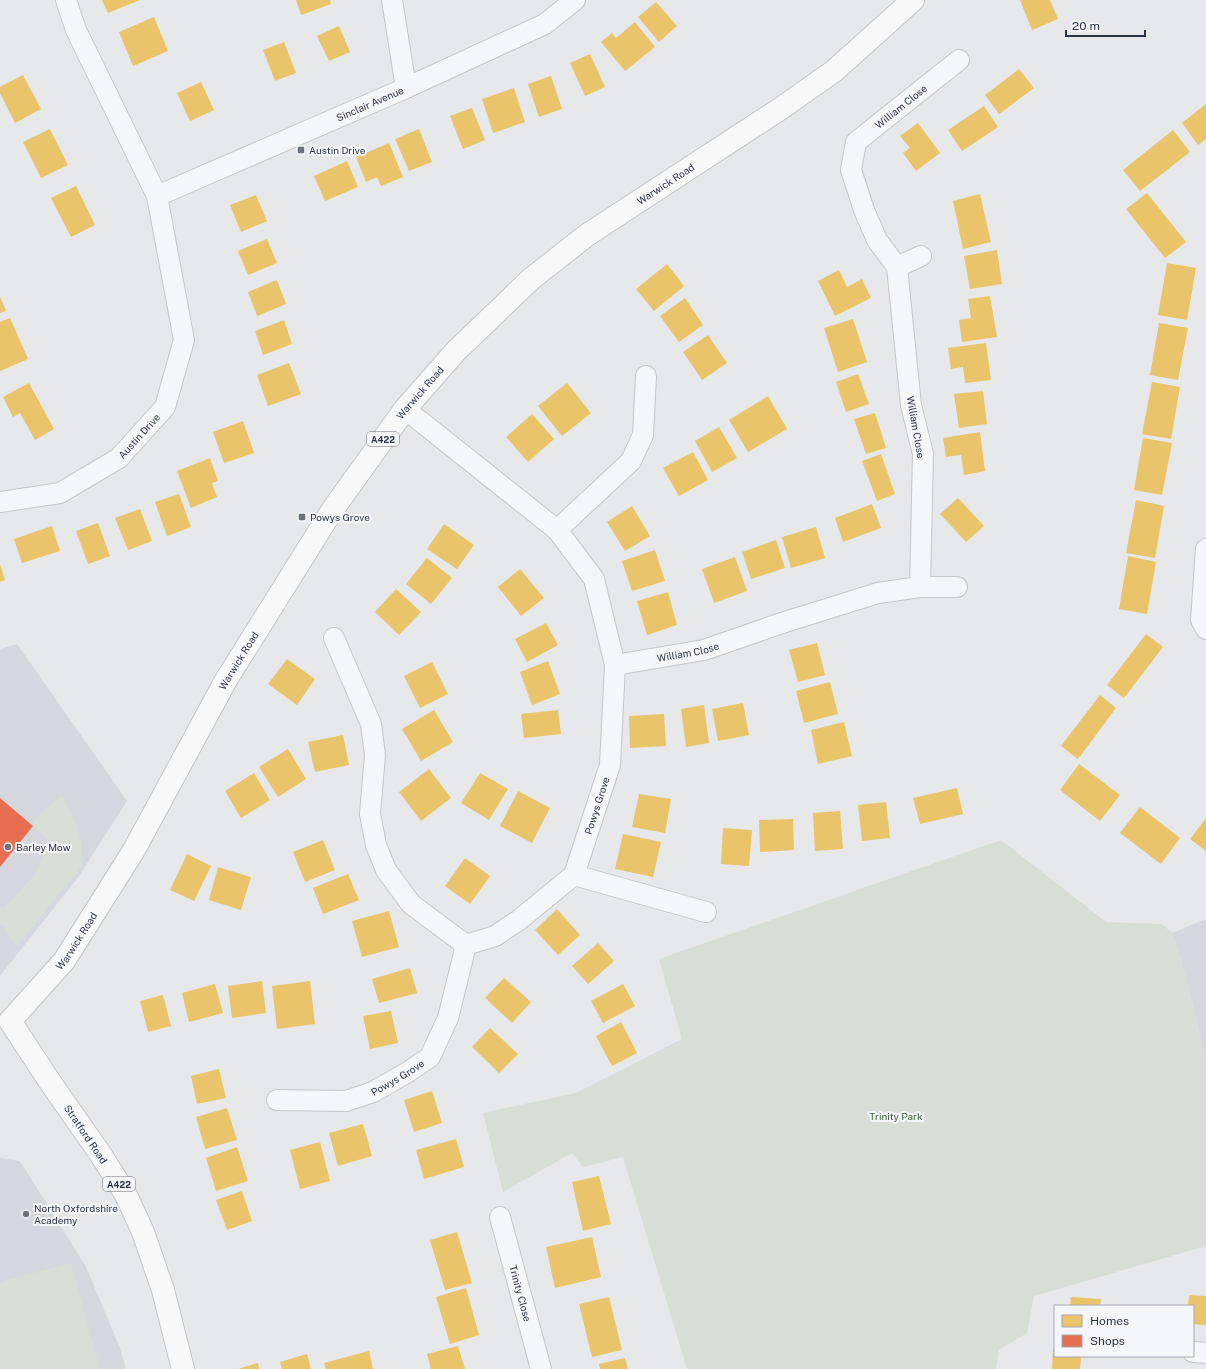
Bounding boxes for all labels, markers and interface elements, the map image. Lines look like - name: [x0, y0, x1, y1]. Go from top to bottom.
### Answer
- scale bar: [1066, 12, 1145, 38]
- text: 20 m: [1072, 19, 1100, 33]
- street label: William Close: [872, 82, 929, 131]
- street label: Sinclair Avenue: [334, 84, 406, 124]
- place label: Austin Drive: [309, 144, 366, 156]
- marker: Austin Drive: [296, 145, 306, 155]
- street label: Warwick Road: [634, 161, 696, 207]
- street label: Warwick Road: [394, 364, 446, 421]
- street label: William Close: [905, 395, 927, 459]
- street label: Austin Drive: [116, 411, 162, 461]
- road number: A422: [367, 432, 399, 446]
- place label: Powys Grove: [310, 511, 370, 523]
- marker: Powys Grove: [297, 512, 307, 522]
- street label: Warwick Road: [216, 629, 261, 692]
- street label: William Close: [656, 639, 721, 664]
- street label: Powys Grove: [582, 775, 612, 836]
- place label: Barley Mow: [16, 841, 71, 853]
- marker: Barley Mow: [3, 842, 13, 852]
- street label: Warwick Road: [53, 910, 99, 972]
- street label: Powys Grove: [369, 1057, 427, 1098]
- street label: Stratford Road: [62, 1102, 110, 1166]
- park label: Trinity Park: [869, 1110, 923, 1122]
- road number: A422: [103, 1177, 135, 1191]
- place label: North Oxfordshire Academy: [34, 1202, 118, 1226]
- marker: North Oxfordshire Academy: [21, 1209, 31, 1219]
- street label: Trinity Close: [507, 1264, 534, 1323]
- legend: [1054, 1305, 1194, 1357]
- text: Homes: [1090, 1314, 1129, 1328]
- text: Shops: [1090, 1334, 1125, 1348]

